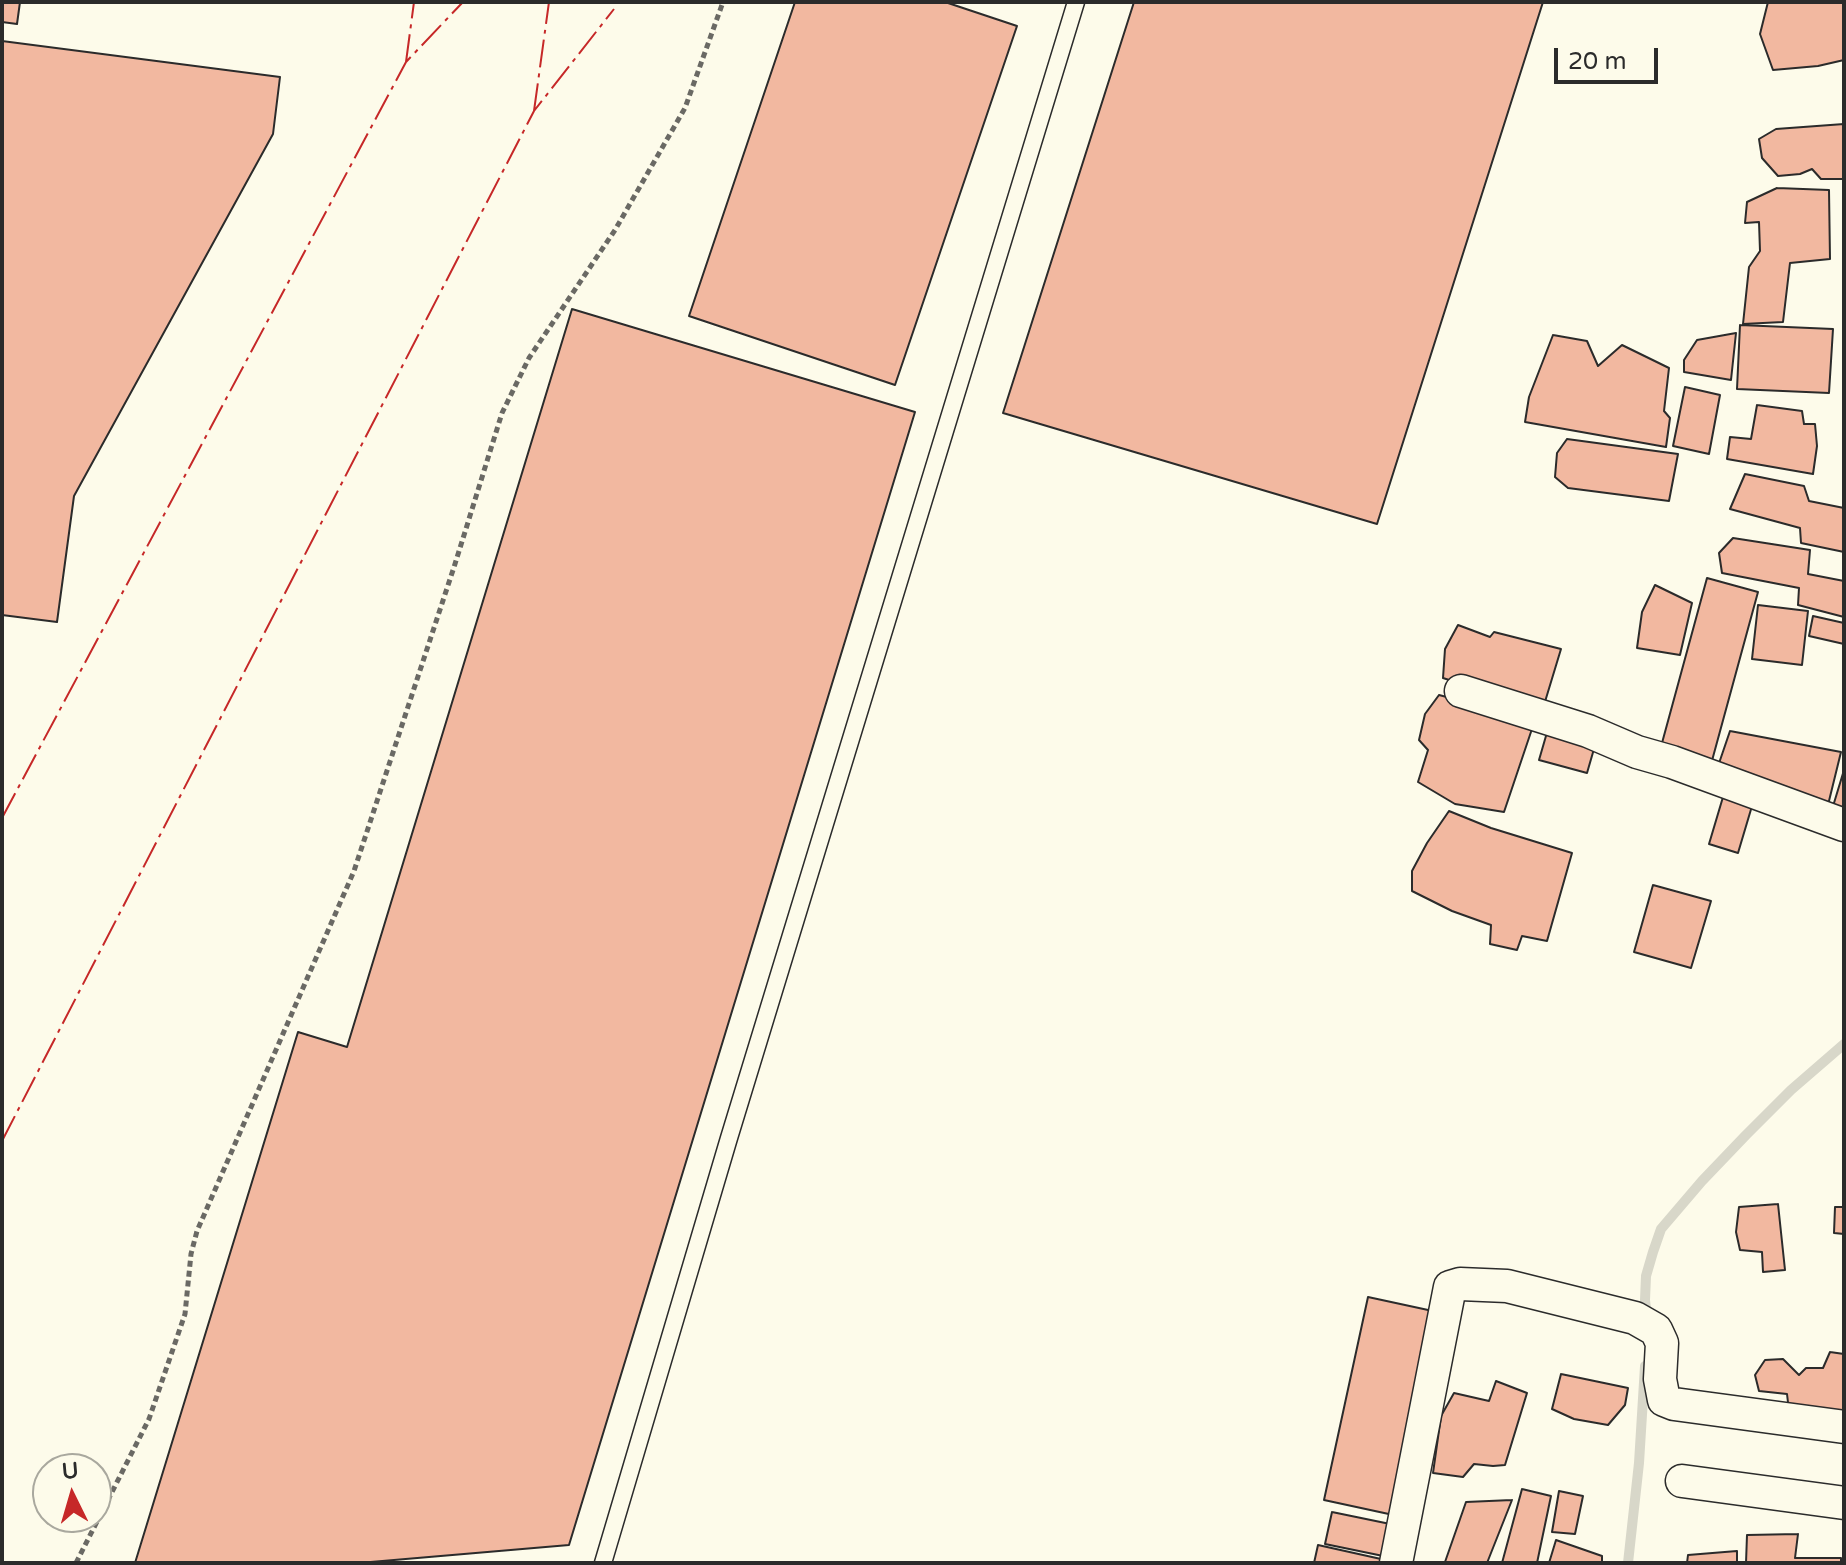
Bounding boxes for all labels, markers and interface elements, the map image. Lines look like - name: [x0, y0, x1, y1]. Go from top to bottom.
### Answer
- scale bar: [1558, 32, 1662, 82]
- text: 20 m: [1568, 47, 1626, 76]
- north arrow: [32, 1453, 112, 1533]
- text: U: [61, 1457, 80, 1485]

